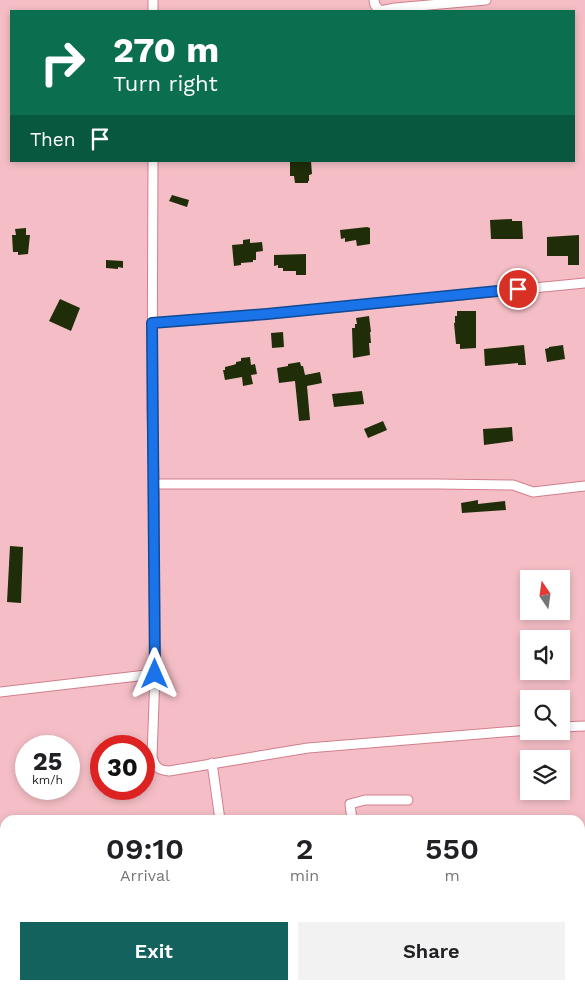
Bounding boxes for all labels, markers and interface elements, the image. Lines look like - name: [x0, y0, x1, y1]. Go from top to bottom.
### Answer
- text: 270 m: [113, 29, 219, 71]
- icon: right: [30, 30, 95, 95]
- text: Turn right: [113, 71, 218, 96]
- icon: arrive: [86, 125, 114, 153]
- text: Then: [30, 128, 76, 151]
- pin: [497, 268, 539, 310]
- icon: arrive: [504, 275, 532, 303]
- north arrow: [520, 570, 570, 620]
- map controls: [520, 570, 570, 800]
- button: sound: [520, 630, 570, 680]
- position arrow: [128, 647, 180, 699]
- button: search: [520, 690, 570, 740]
- speed limit sign: 30: [90, 735, 155, 800]
- text: 25: [33, 747, 62, 776]
- button: layers: [520, 750, 570, 800]
- text: km/h: [32, 773, 63, 787]
- text: 09:10: [106, 831, 184, 866]
- text: 2: [296, 831, 313, 866]
- text: 550: [425, 831, 479, 866]
- text: Arrival: [120, 866, 170, 885]
- text: min: [290, 866, 319, 885]
- text: m: [444, 866, 460, 885]
- button: Exit: [20, 922, 288, 980]
- button: Share: [298, 922, 565, 980]

